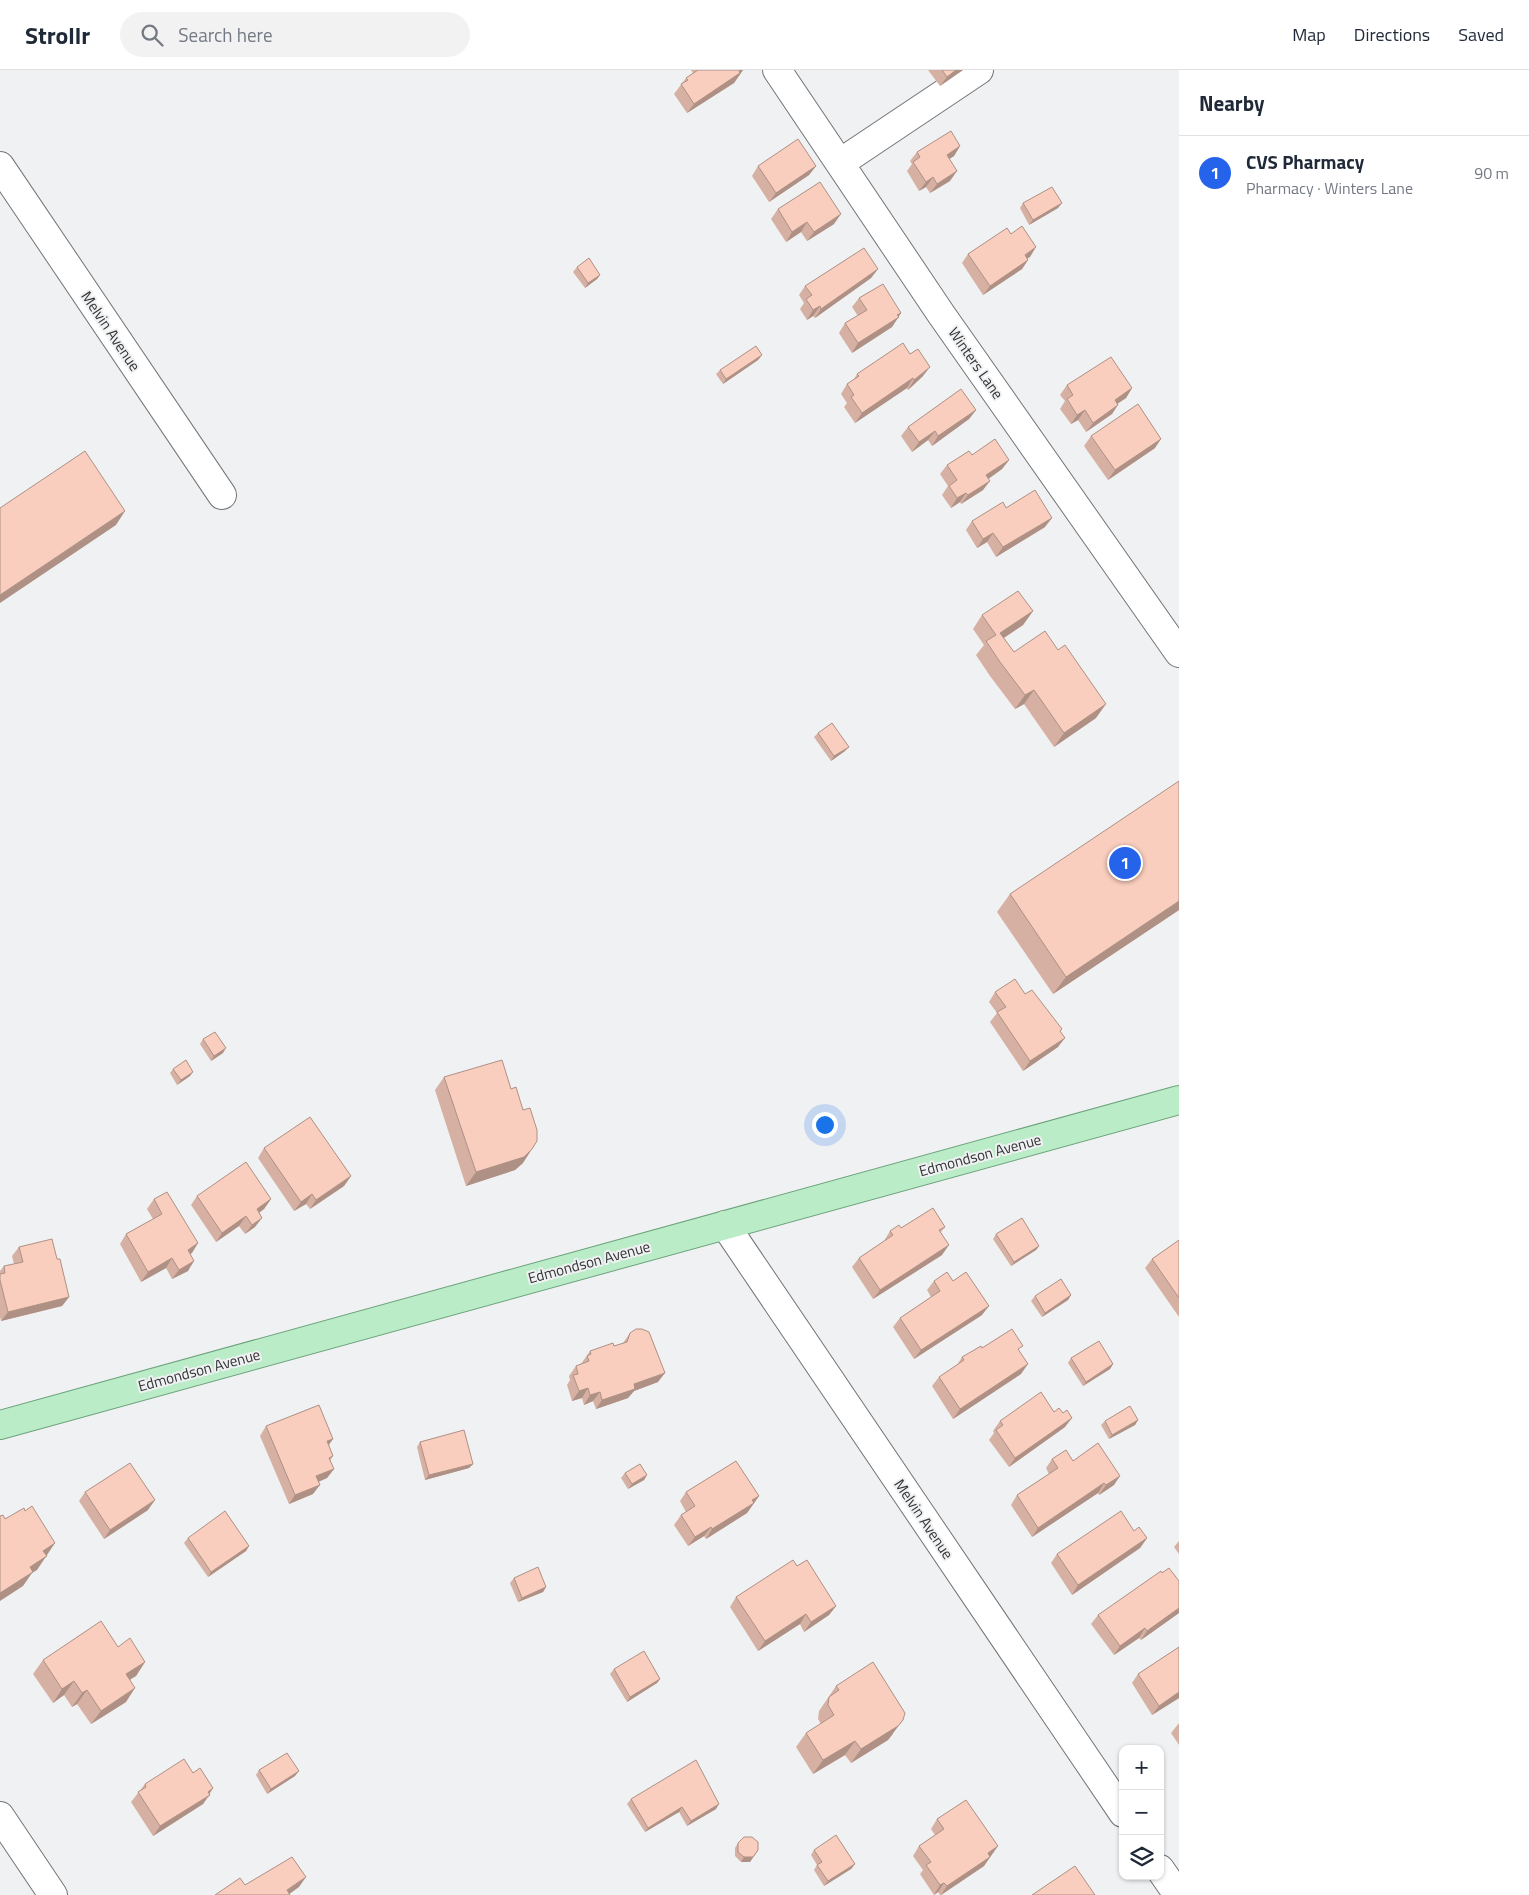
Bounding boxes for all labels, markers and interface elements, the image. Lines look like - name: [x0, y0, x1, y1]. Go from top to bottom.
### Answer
- search box: [120, 12, 470, 57]
- text: Strollr: [25, 17, 90, 53]
- text: Search here: [178, 20, 273, 49]
- icon: search: [138, 21, 166, 49]
- text: Map: [1292, 21, 1326, 48]
- text: Directions: [1354, 21, 1430, 48]
- text: Saved: [1458, 21, 1504, 48]
- text: Nearby: [1199, 87, 1264, 119]
- text: CVS Pharmacy: [1246, 147, 1364, 176]
- text: 1: [1211, 161, 1219, 185]
- text: 90 m: [1474, 161, 1509, 185]
- text: Pharmacy · Winters Lane: [1246, 176, 1413, 200]
- street label: Melvin Avenue: [76, 286, 146, 376]
- street label: Winters Lane: [943, 322, 1009, 404]
- pin: 1: [1109, 844, 1141, 882]
- your location: [812, 1112, 838, 1138]
- street label: Edmondson Avenue: [916, 1128, 1044, 1182]
- street label: Edmondson Avenue: [525, 1235, 653, 1289]
- street label: Edmondson Avenue: [135, 1343, 263, 1397]
- street label: Melvin Avenue: [889, 1474, 959, 1564]
- map controls: [1119, 1745, 1164, 1880]
- button: +: [1119, 1745, 1164, 1790]
- button: −: [1119, 1790, 1164, 1835]
- button: layers: [1119, 1835, 1164, 1880]

